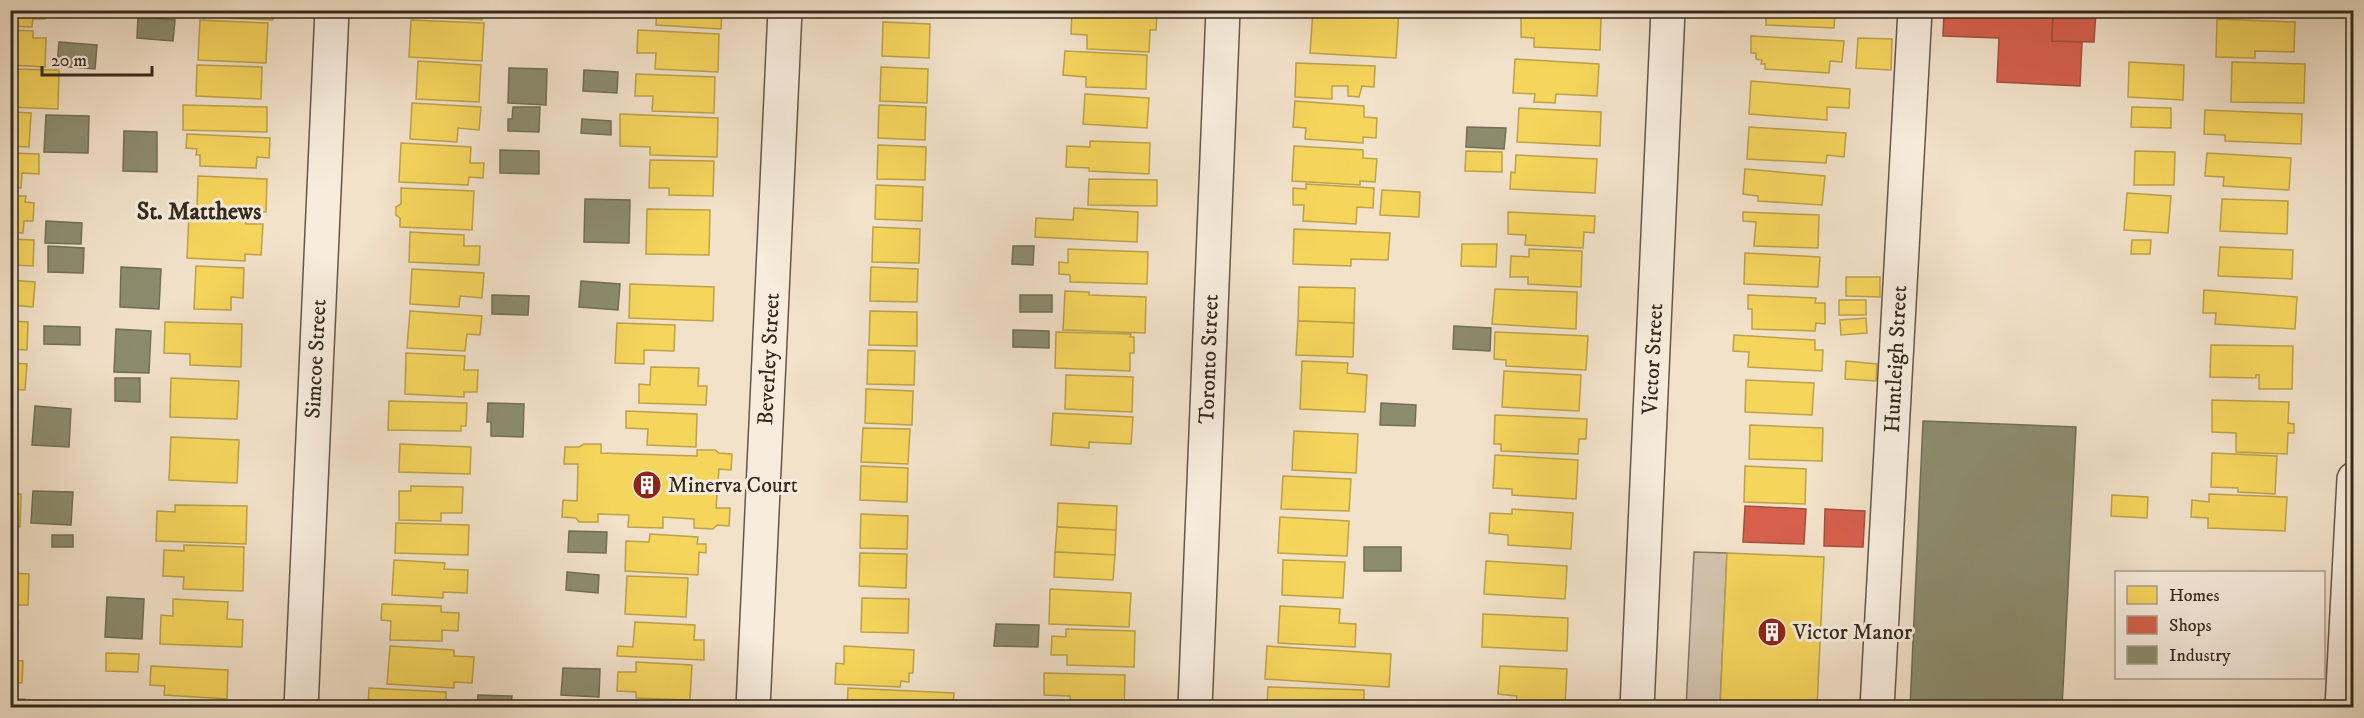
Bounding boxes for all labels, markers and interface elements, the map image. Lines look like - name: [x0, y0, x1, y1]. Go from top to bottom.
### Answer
- scale bar: [42, 39, 152, 77]
- text: 20 m: [51, 50, 87, 72]
- district label: St. Matthews: [137, 197, 261, 227]
- street label: Huntleigh Street: [1879, 285, 1913, 433]
- street label: Beverley Street: [752, 292, 786, 426]
- street label: Toronto Street: [1193, 294, 1225, 424]
- street label: Simcoe Street: [299, 299, 333, 419]
- street label: Victor Street: [1637, 303, 1669, 416]
- building icon: Minerva Court: [631, 469, 663, 501]
- place label: Minerva Court: [668, 472, 798, 499]
- legend: [2115, 571, 2325, 679]
- text: Homes: [2169, 585, 2220, 607]
- text: Shops: [2169, 615, 2212, 637]
- building icon: Victor Manor: [1756, 616, 1788, 648]
- place label: Victor Manor: [1792, 619, 1913, 646]
- text: Industry: [2169, 645, 2231, 667]

